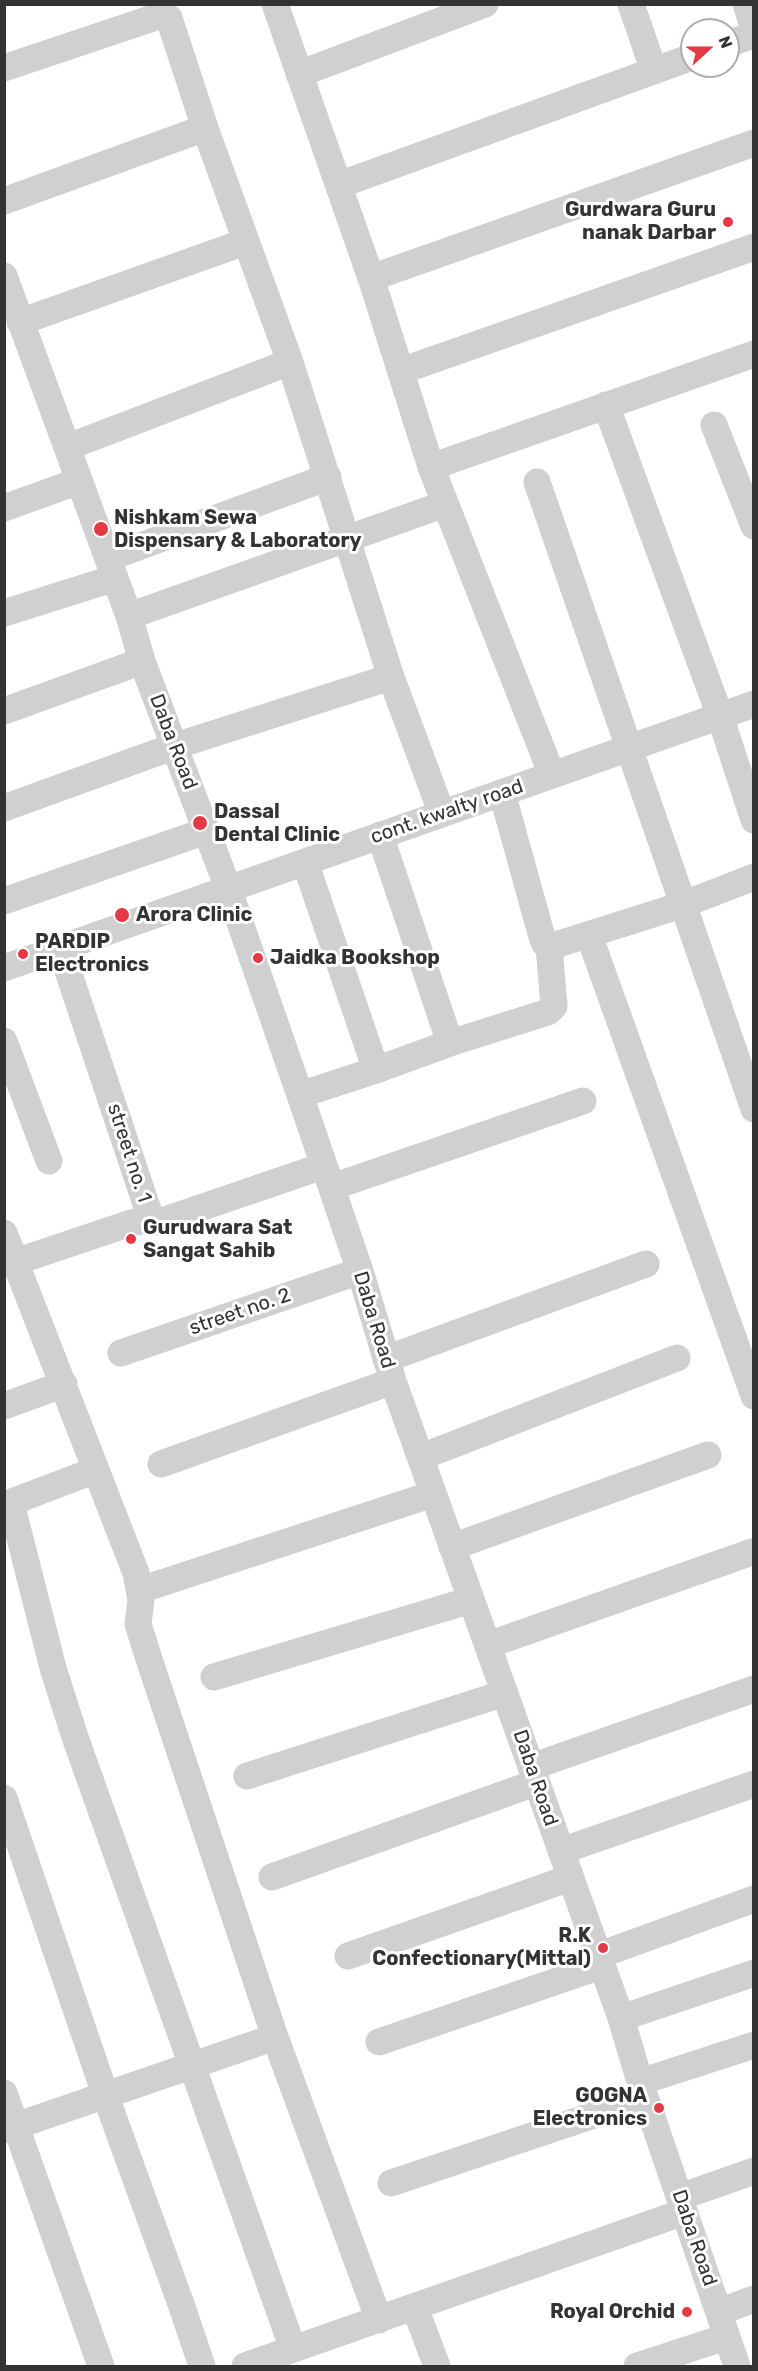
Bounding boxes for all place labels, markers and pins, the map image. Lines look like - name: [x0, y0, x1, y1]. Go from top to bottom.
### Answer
- place label: Gurdwara Guru nanak Darbar: [565, 198, 716, 245]
- marker: Gurdwara Guru nanak Darbar: [721, 215, 735, 229]
- place label: Nishkam Sewa Dispensary & Laboratory: [114, 506, 361, 553]
- marker: Nishkam Sewa Dispensary & Laboratory: [92, 520, 110, 538]
- place label: Dassal Dental Clinic: [214, 800, 340, 847]
- marker: Dassal Dental Clinic: [191, 814, 209, 832]
- place label: Arora Clinic: [136, 903, 252, 927]
- marker: Arora Clinic: [113, 906, 131, 924]
- place label: PARDIP Electronics: [35, 930, 149, 977]
- place label: Jaidka Bookshop: [270, 946, 440, 970]
- marker: PARDIP Electronics: [16, 947, 30, 961]
- marker: Jaidka Bookshop: [251, 951, 265, 965]
- place label: Gurudwara Sat Sangat Sahib: [143, 1216, 292, 1263]
- marker: Gurudwara Sat Sangat Sahib: [124, 1232, 138, 1246]
- place label: R.K Confectionary(Mittal): [372, 1924, 591, 1971]
- marker: R.K Confectionary(Mittal): [596, 1941, 610, 1955]
- place label: GOGNA Electronics: [533, 2084, 647, 2131]
- marker: GOGNA Electronics: [652, 2101, 666, 2115]
- place label: Royal Orchid: [550, 2300, 675, 2324]
- marker: Royal Orchid: [680, 2305, 694, 2319]

